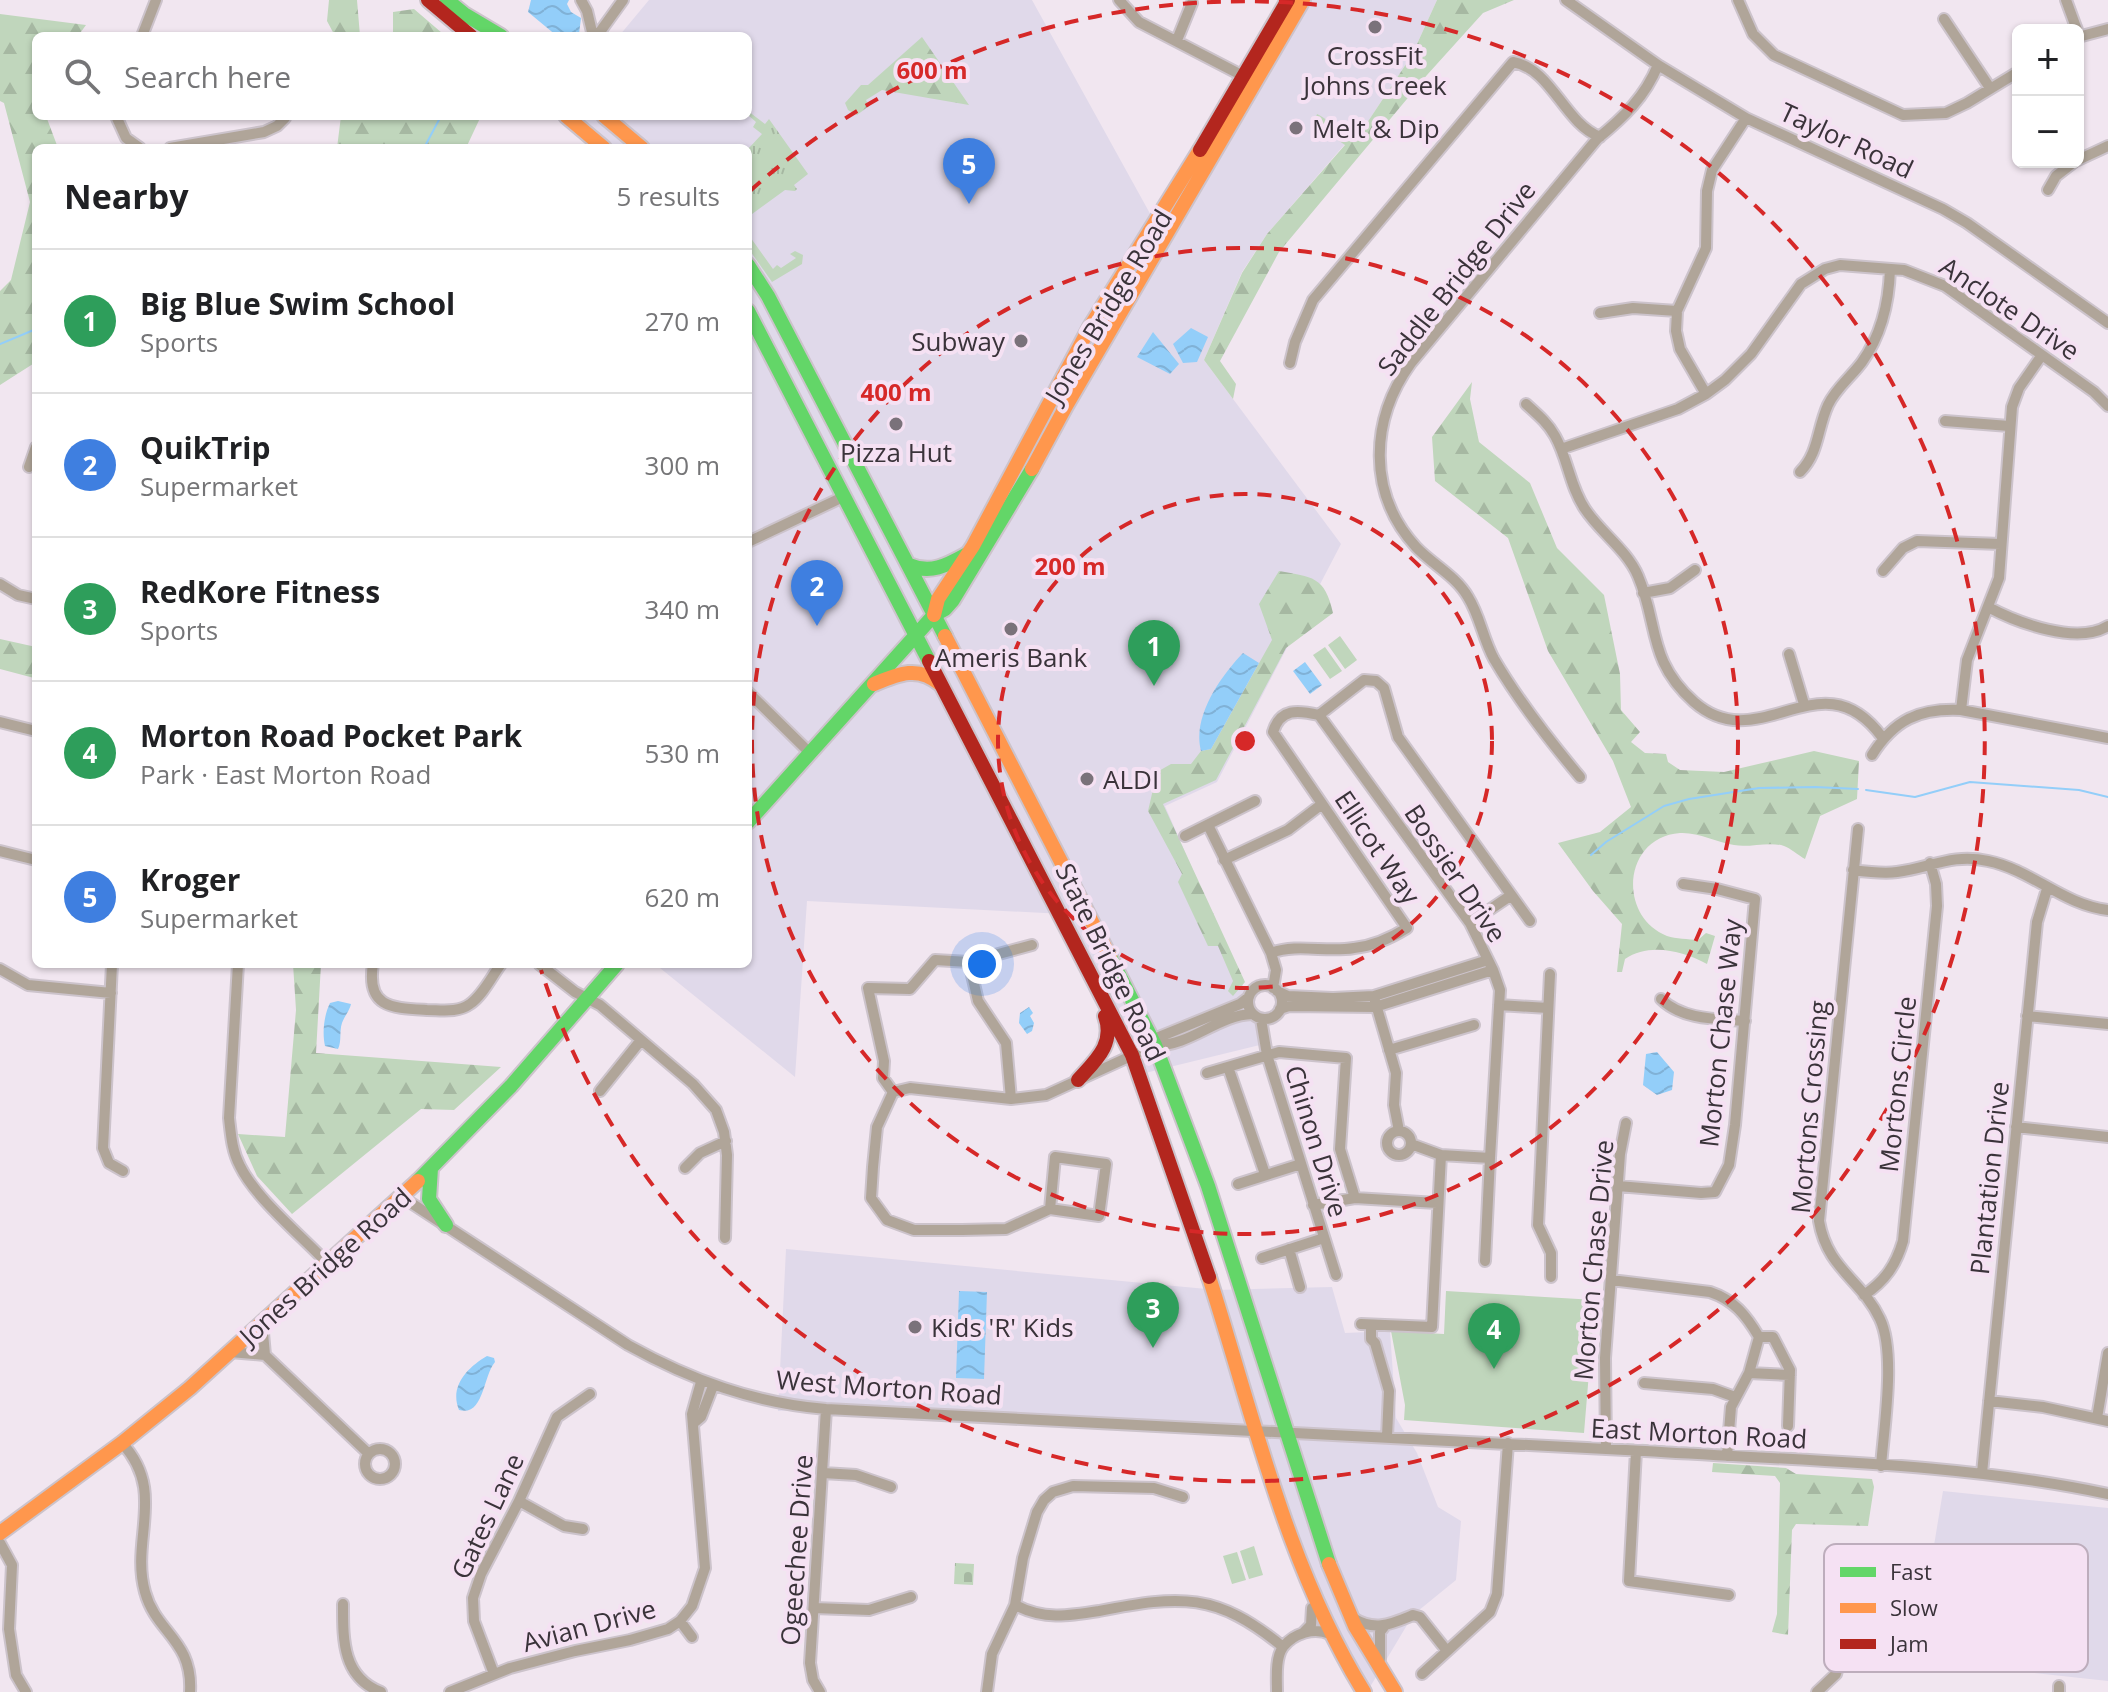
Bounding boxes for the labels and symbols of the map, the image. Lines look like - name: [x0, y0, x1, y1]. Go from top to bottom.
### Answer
- marker: CrossFit Johns Creek: [1366, 18, 1384, 36]
- place label: CrossFit Johns Creek: [1300, 37, 1447, 103]
- text: 600 m: [897, 53, 967, 86]
- street label: Taylor Road: [1774, 93, 1920, 187]
- place label: Melt & Dip: [1312, 110, 1440, 146]
- marker: Melt & Dip: [1287, 119, 1305, 137]
- pin: 5: [943, 138, 995, 204]
- street label: Saddle Bridge Drive: [1369, 173, 1543, 383]
- street label: Jones Bridge Road: [1034, 203, 1180, 412]
- street label: Anclote Drive: [1933, 248, 2087, 368]
- place label: Subway: [911, 323, 1006, 359]
- marker: Subway: [1012, 332, 1030, 350]
- text: 400 m: [861, 375, 931, 408]
- marker: Pizza Hut: [887, 415, 905, 433]
- place label: Pizza Hut: [840, 434, 952, 470]
- text: 200 m: [1035, 549, 1105, 582]
- pin: 2: [791, 560, 843, 626]
- marker: Ameris Bank: [1002, 620, 1020, 638]
- pin: 1: [1128, 620, 1180, 686]
- place label: Ameris Bank: [935, 639, 1087, 675]
- centre of rings: [1231, 727, 1259, 755]
- place label: ALDI: [1103, 761, 1159, 797]
- marker: ALDI: [1078, 770, 1096, 788]
- street label: Ellicot Way: [1327, 783, 1430, 912]
- street label: Bossier Drive: [1397, 797, 1515, 949]
- street label: State Bridge Road: [1047, 857, 1175, 1067]
- street label: Morton Chase Way: [1690, 916, 1750, 1149]
- your location: [962, 944, 1002, 984]
- street label: Mortons Circle: [1870, 994, 1924, 1174]
- street label: Mortons Crossing: [1782, 999, 1836, 1215]
- street label: Chinon Drive: [1277, 1061, 1357, 1221]
- street label: Plantation Drive: [1961, 1080, 2017, 1276]
- street label: Morton Chase Drive: [1565, 1138, 1621, 1382]
- street label: Jones Bridge Road: [229, 1179, 419, 1355]
- pin: 3: [1127, 1282, 1179, 1348]
- pin: 4: [1468, 1303, 1520, 1369]
- place label: Kids 'R' Kids: [931, 1309, 1074, 1345]
- marker: Kids 'R' Kids: [906, 1318, 924, 1336]
- street label: West Morton Road: [775, 1361, 1003, 1413]
- street label: East Morton Road: [1590, 1409, 1808, 1457]
- street label: Gates Lane: [442, 1447, 532, 1585]
- street label: Ogeechee Drive: [771, 1453, 821, 1647]
- legend: [1824, 1544, 2088, 1672]
- text: Fast: [1890, 1556, 1932, 1586]
- street label: Avian Drive: [518, 1590, 660, 1660]
- text: Slow: [1890, 1592, 1938, 1622]
- text: Jam: [1888, 1628, 1929, 1658]

